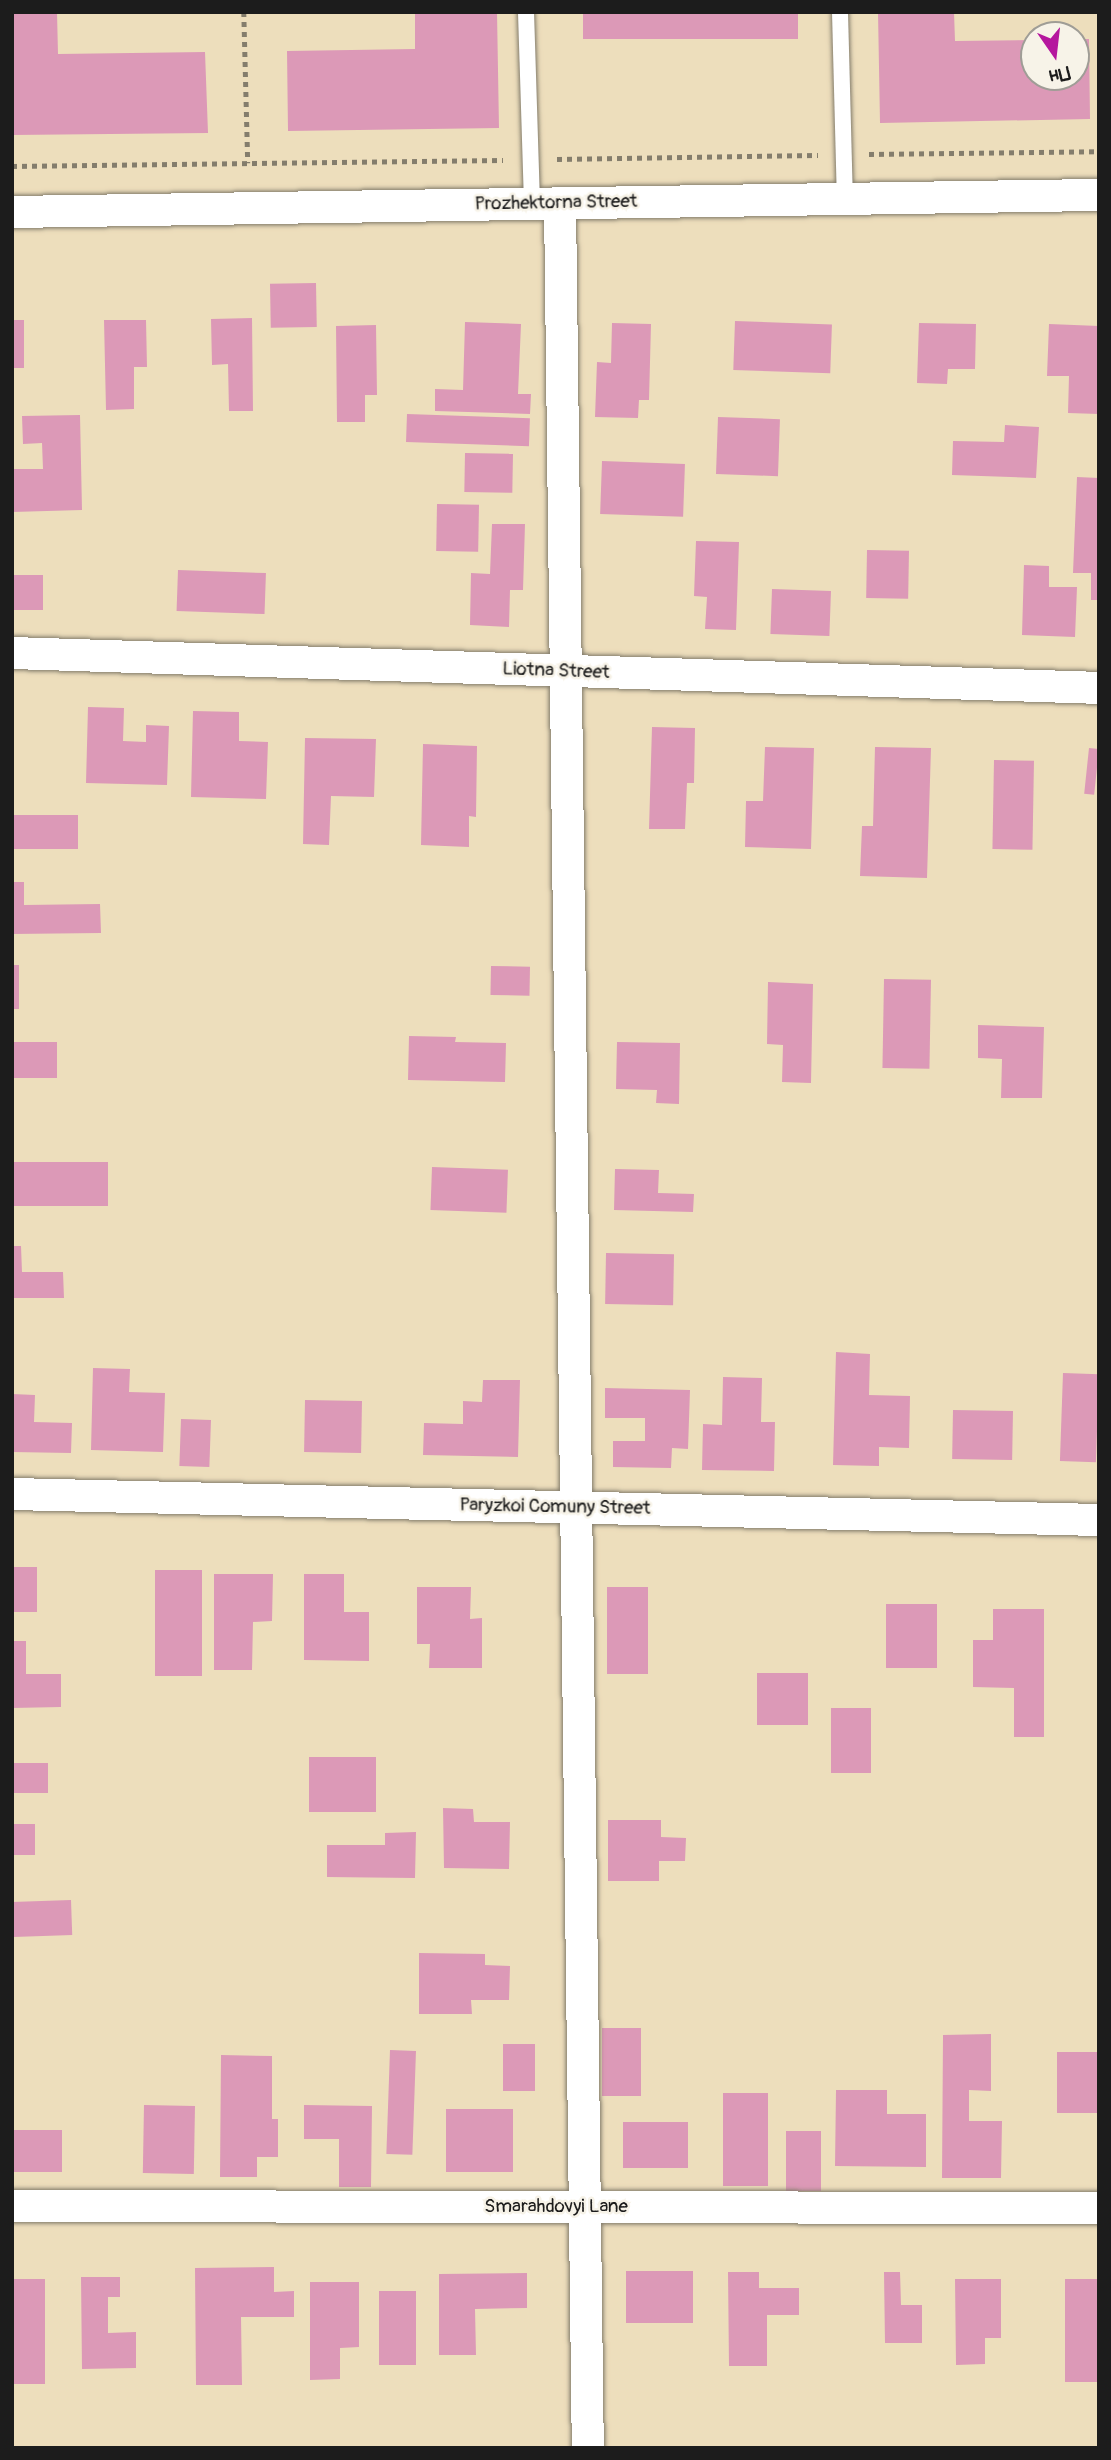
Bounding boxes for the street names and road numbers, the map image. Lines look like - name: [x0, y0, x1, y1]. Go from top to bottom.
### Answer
- street label: Prozhektorna Street: [474, 190, 638, 216]
- street label: Liotna Street: [502, 658, 610, 684]
- street label: Paryzkoi Comuny Street: [459, 1494, 651, 1520]
- street label: Smarahdovyi Lane: [484, 2196, 628, 2218]

